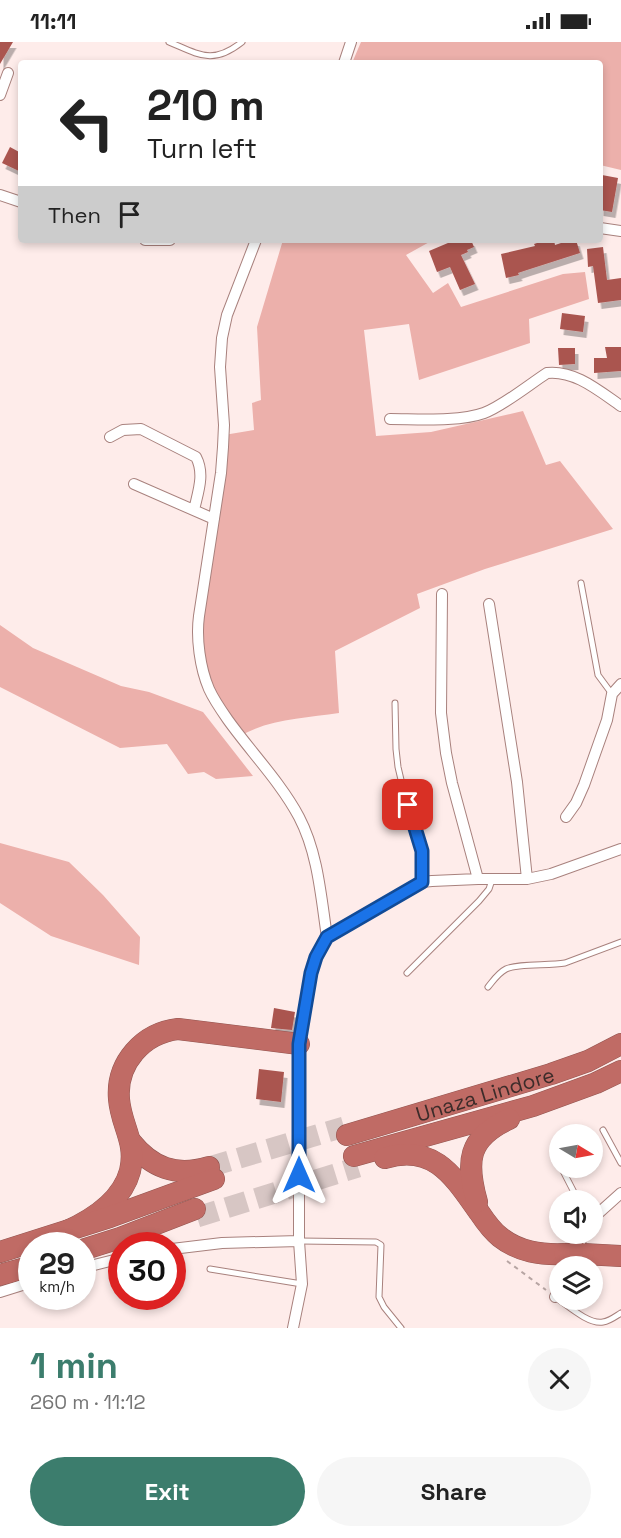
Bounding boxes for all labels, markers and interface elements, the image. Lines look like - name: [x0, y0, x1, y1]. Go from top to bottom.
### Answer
- text: 11:11: [30, 7, 76, 35]
- text: 210 m: [147, 79, 265, 132]
- icon: left: [48, 84, 126, 162]
- text: Turn left: [147, 131, 257, 166]
- icon: arrive: [113, 198, 146, 231]
- text: Then: [48, 201, 101, 229]
- pin: [382, 779, 433, 830]
- icon: arrive: [391, 788, 424, 821]
- street label: Unaza Lindore: [412, 1060, 557, 1127]
- north arrow: [549, 1124, 603, 1178]
- map controls: [549, 1124, 603, 1310]
- position arrow: [267, 1143, 331, 1207]
- button: sound: [549, 1190, 603, 1244]
- speed limit sign: 30: [108, 1232, 186, 1310]
- text: 29: [39, 1244, 75, 1283]
- button: layers: [549, 1256, 603, 1310]
- text: km/h: [39, 1277, 75, 1296]
- text: 1 min: [30, 1343, 118, 1389]
- button: close: [528, 1348, 591, 1411]
- text: 260 m · 11:12: [30, 1389, 146, 1415]
- button: Exit: [30, 1457, 305, 1526]
- button: Share: [317, 1457, 591, 1526]

